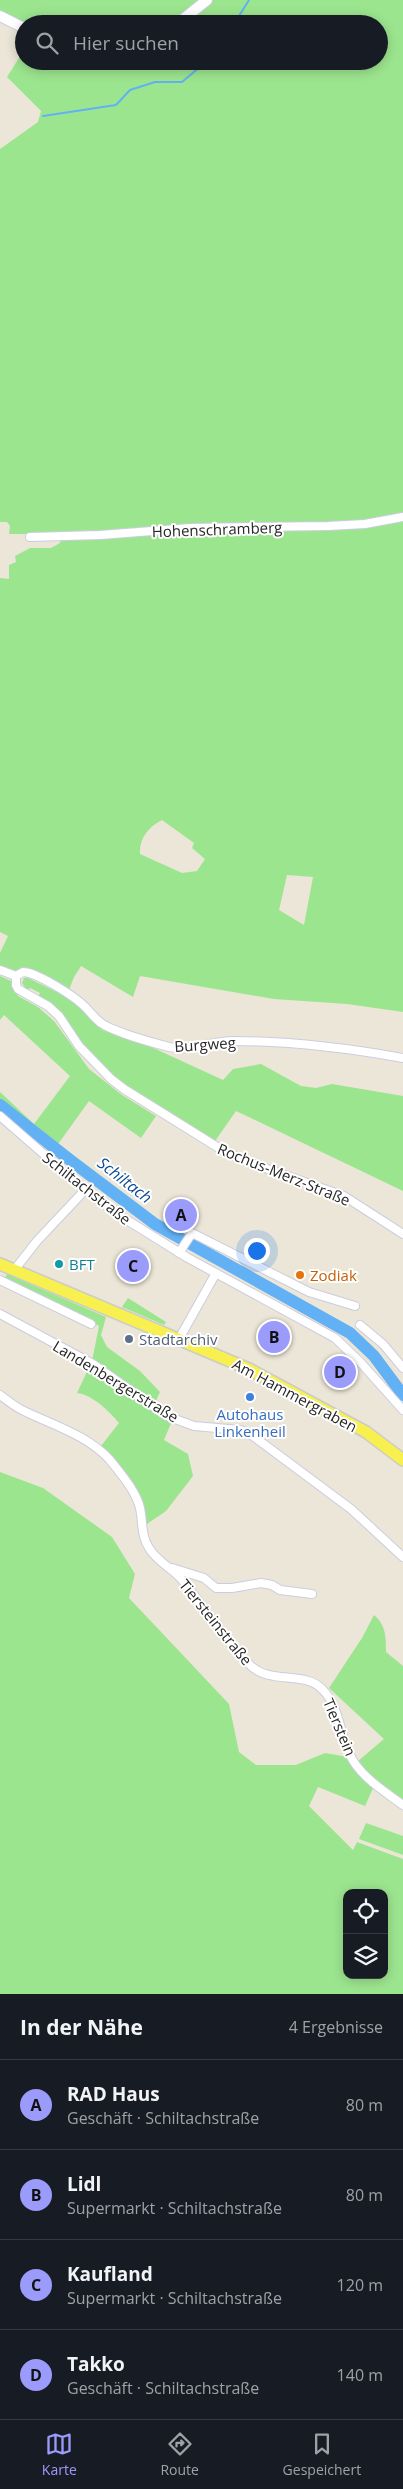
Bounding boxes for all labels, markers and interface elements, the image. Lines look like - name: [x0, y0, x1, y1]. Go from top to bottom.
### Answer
- search box: [15, 15, 388, 70]
- icon: search: [33, 29, 61, 57]
- text: Hier suchen: [73, 30, 179, 56]
- street label: Hohenschramberg: [151, 517, 283, 541]
- street label: Burgweg: [174, 1032, 236, 1056]
- street label: Rochus-Merz-Straße: [215, 1138, 353, 1210]
- street label: Schiltachstraße: [39, 1147, 135, 1229]
- water label: Schiltach: [93, 1152, 157, 1208]
- pin: A: [165, 1196, 197, 1234]
- your location: [244, 1238, 270, 1264]
- pin: C: [117, 1247, 149, 1285]
- place label: BFT: [69, 1254, 95, 1274]
- marker: BFT: [53, 1258, 65, 1270]
- place label: Zodiak: [310, 1265, 357, 1285]
- marker: Zodiak: [294, 1269, 306, 1281]
- pin: B: [258, 1318, 290, 1356]
- place label: Stadtarchiv: [139, 1329, 218, 1349]
- marker: Stadtarchiv: [123, 1333, 135, 1345]
- street label: Landenbergerstraße: [49, 1336, 183, 1426]
- pin: D: [324, 1353, 356, 1391]
- street label: Am Hammergraben: [229, 1354, 361, 1436]
- marker: Autohaus Linkenheil: [244, 1391, 256, 1403]
- place label: Autohaus Linkenheil: [214, 1404, 286, 1441]
- street label: Tiersteinstraße: [175, 1575, 257, 1669]
- street label: Tierstein: [319, 1695, 361, 1759]
- map controls: [343, 1889, 388, 1979]
- button: locate: [343, 1889, 388, 1934]
- button: layers: [343, 1934, 388, 1979]
- text: In der Nähe: [20, 2013, 143, 2041]
- text: 4 Ergebnisse: [289, 2016, 383, 2038]
- text: RAD Haus: [67, 2081, 160, 2107]
- text: A: [30, 2094, 42, 2116]
- text: 80 m: [346, 2094, 383, 2116]
- text: Geschäft · Schiltachstraße: [67, 2107, 259, 2129]
- text: Lidl: [67, 2171, 101, 2197]
- text: B: [31, 2184, 41, 2206]
- text: 80 m: [346, 2184, 383, 2206]
- text: Supermarkt · Schiltachstraße: [67, 2197, 282, 2219]
- text: Kaufland: [67, 2261, 153, 2287]
- text: C: [31, 2274, 41, 2296]
- text: 120 m: [337, 2274, 383, 2296]
- text: Supermarkt · Schiltachstraße: [67, 2287, 282, 2309]
- text: Takko: [67, 2351, 125, 2377]
- text: D: [30, 2364, 42, 2386]
- text: 140 m: [337, 2364, 383, 2386]
- text: Geschäft · Schiltachstraße: [67, 2377, 259, 2399]
- tab: Karte: [42, 2430, 77, 2479]
- tab: Route: [160, 2430, 199, 2479]
- tab: Gespeichert: [283, 2430, 361, 2479]

